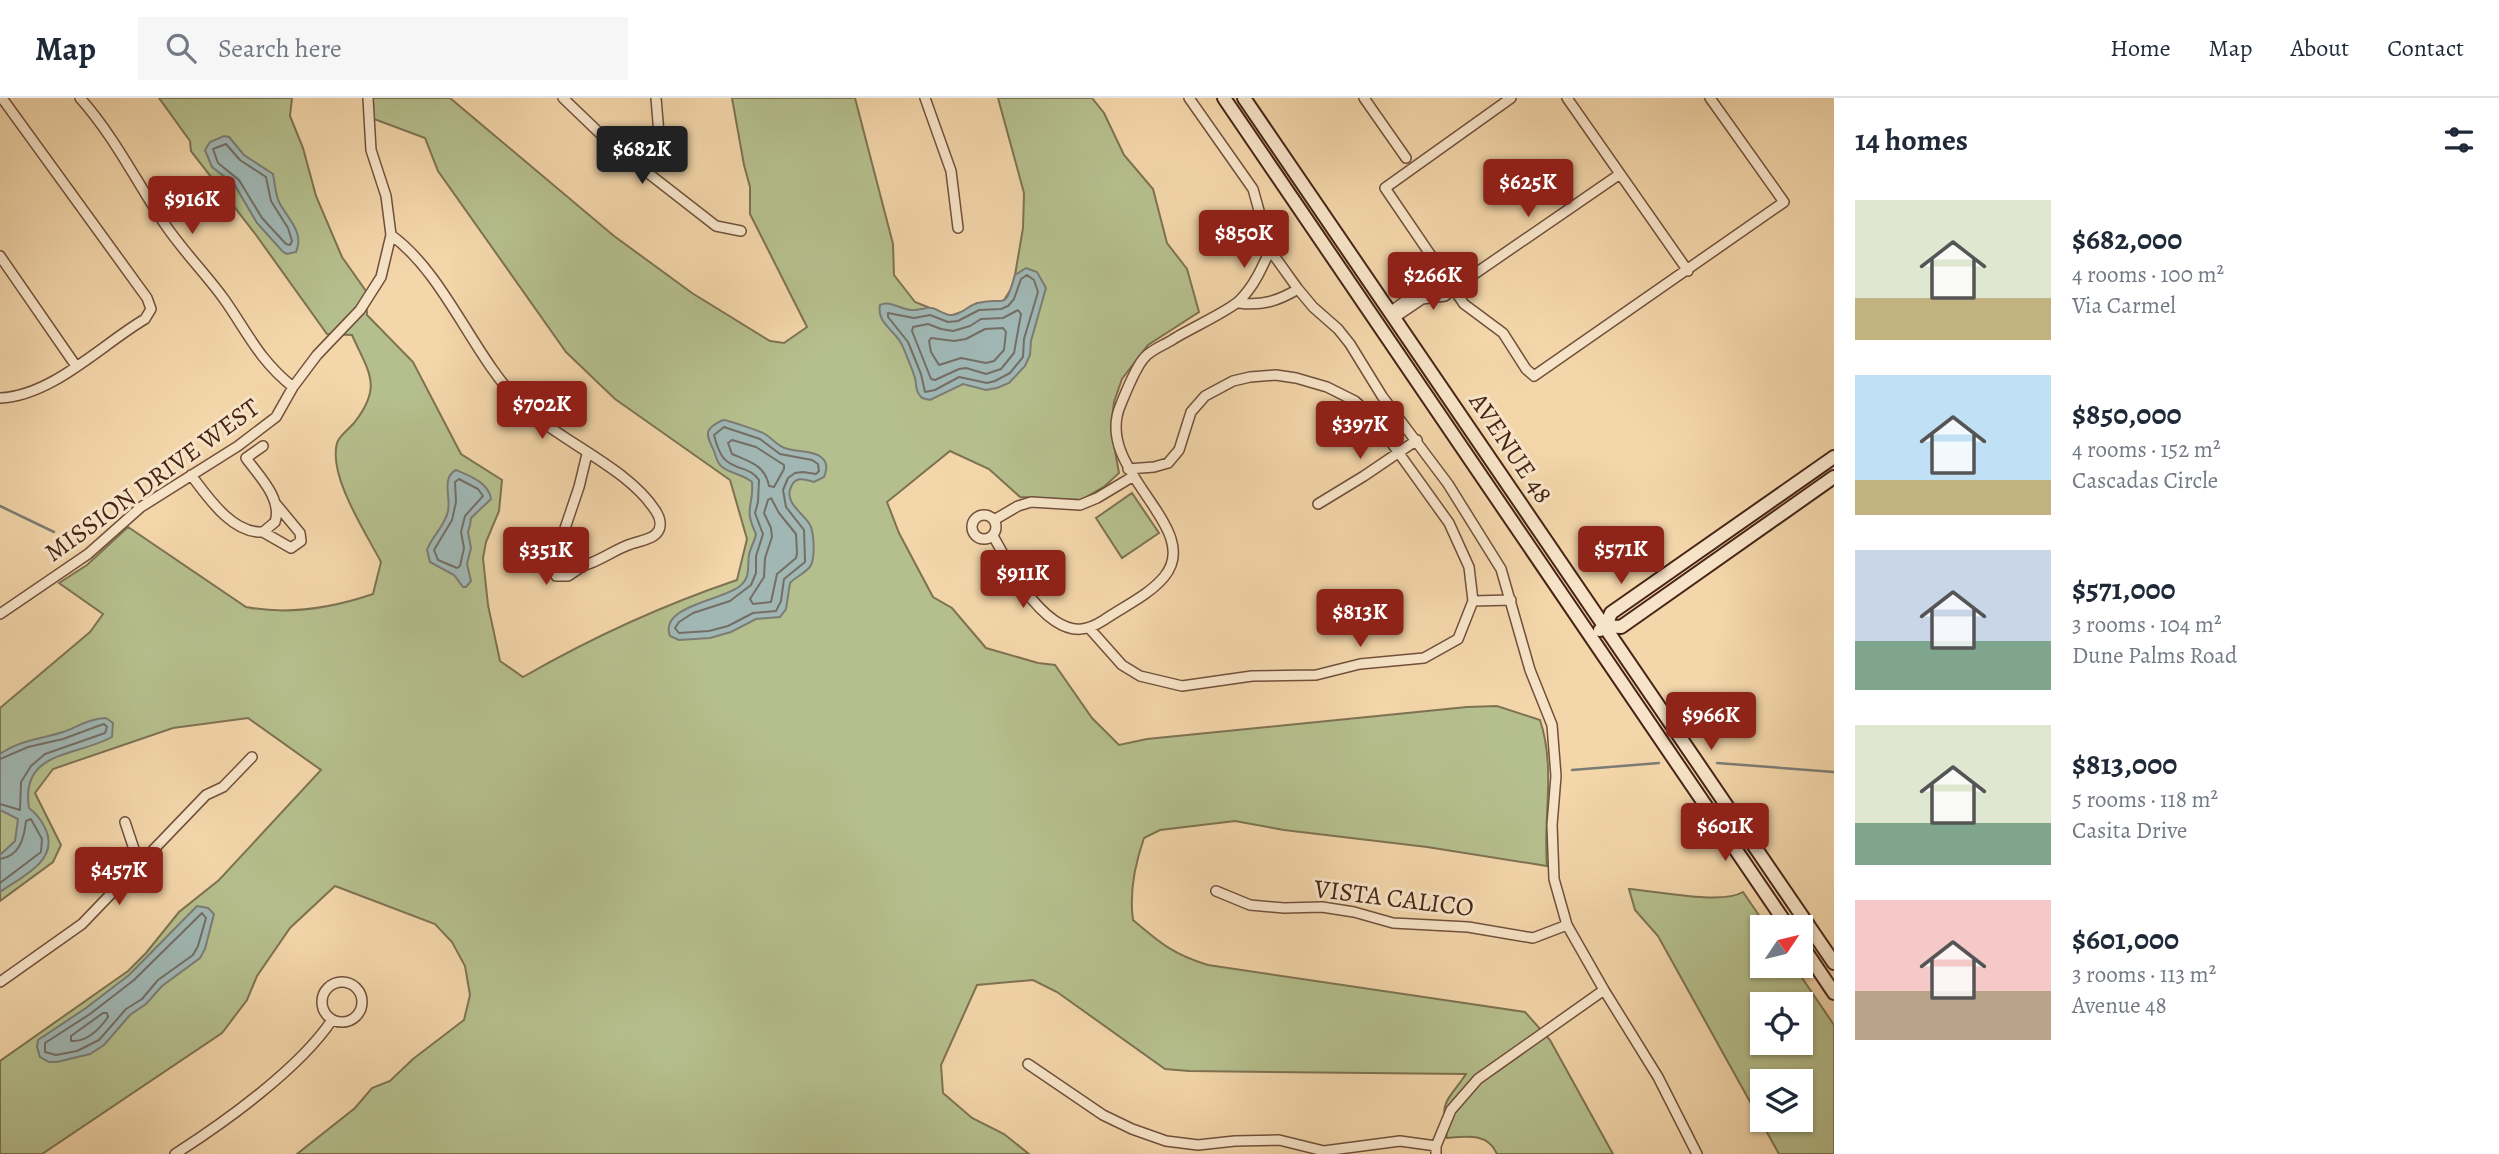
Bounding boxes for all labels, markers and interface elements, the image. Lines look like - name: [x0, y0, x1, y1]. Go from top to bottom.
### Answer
- search box: [138, 17, 628, 80]
- text: Map: [35, 26, 96, 71]
- icon: search: [162, 29, 200, 67]
- text: Search here: [218, 31, 342, 66]
- text: Home: [2110, 32, 2171, 64]
- text: Map: [2209, 32, 2253, 64]
- text: About: [2291, 32, 2349, 64]
- text: Contact: [2387, 32, 2464, 64]
- text: 14 homes: [1855, 120, 1968, 160]
- icon: filters: [2440, 121, 2478, 159]
- pin: $682K: [593, 126, 691, 186]
- text: $682K: [613, 133, 671, 164]
- pin: $625K: [1479, 159, 1577, 219]
- text: $625K: [1499, 166, 1557, 197]
- pin: $916K: [143, 176, 241, 236]
- text: $916K: [164, 183, 220, 214]
- pin: $850K: [1195, 211, 1293, 270]
- text: $850K: [1215, 217, 1273, 248]
- text: $682,000: [2072, 219, 2182, 259]
- icon: home: [1911, 228, 1995, 312]
- pin: $266K: [1384, 252, 1482, 312]
- text: $266K: [1404, 259, 1462, 290]
- text: 4 rooms · 100 m²: [2072, 259, 2224, 290]
- text: Via Carmel: [2072, 290, 2176, 321]
- pin: $702K: [493, 382, 591, 441]
- street label: AVENUE 48: [1461, 385, 1561, 510]
- text: $702K: [513, 388, 571, 419]
- street label: MISSION DRIVE WEST: [37, 390, 267, 570]
- text: $850,000: [2072, 394, 2182, 434]
- pin: $397K: [1311, 402, 1409, 461]
- icon: home: [1911, 403, 1995, 487]
- text: $397K: [1332, 408, 1388, 439]
- text: 4 rooms · 152 m²: [2072, 434, 2220, 465]
- text: Cascadas Circle: [2072, 465, 2218, 496]
- pin: $571K: [1572, 526, 1670, 586]
- pin: $351K: [497, 528, 595, 587]
- text: $571K: [1594, 533, 1648, 564]
- text: $351K: [519, 534, 573, 565]
- pin: $911K: [974, 550, 1072, 610]
- text: $911K: [997, 557, 1049, 588]
- text: $571,000: [2072, 569, 2176, 609]
- icon: home: [1911, 578, 1995, 662]
- pin: $813K: [1311, 589, 1409, 649]
- text: $813K: [1333, 596, 1388, 627]
- text: 3 rooms · 104 m²: [2072, 609, 2221, 640]
- text: Dune Palms Road: [2072, 640, 2237, 671]
- pin: $966K: [1662, 692, 1760, 752]
- text: $966K: [1682, 699, 1740, 730]
- text: $813,000: [2072, 744, 2177, 784]
- icon: home: [1911, 753, 1995, 837]
- text: 5 rooms · 118 m²: [2072, 784, 2218, 815]
- pin: $601K: [1676, 804, 1774, 863]
- text: $601K: [1697, 810, 1753, 841]
- text: Casita Drive: [2072, 815, 2187, 846]
- pin: $457K: [70, 848, 168, 907]
- text: $457K: [91, 854, 147, 885]
- street label: VISTA CALICO: [1311, 871, 1476, 925]
- north arrow: [1750, 915, 1813, 978]
- map controls: [1750, 915, 1813, 1132]
- text: $601,000: [2072, 919, 2179, 959]
- icon: home: [1911, 928, 1995, 1012]
- text: 3 rooms · 113 m²: [2072, 959, 2216, 990]
- text: Avenue 48: [2072, 990, 2167, 1021]
- button: locate: [1750, 992, 1813, 1055]
- button: layers: [1750, 1069, 1813, 1132]

